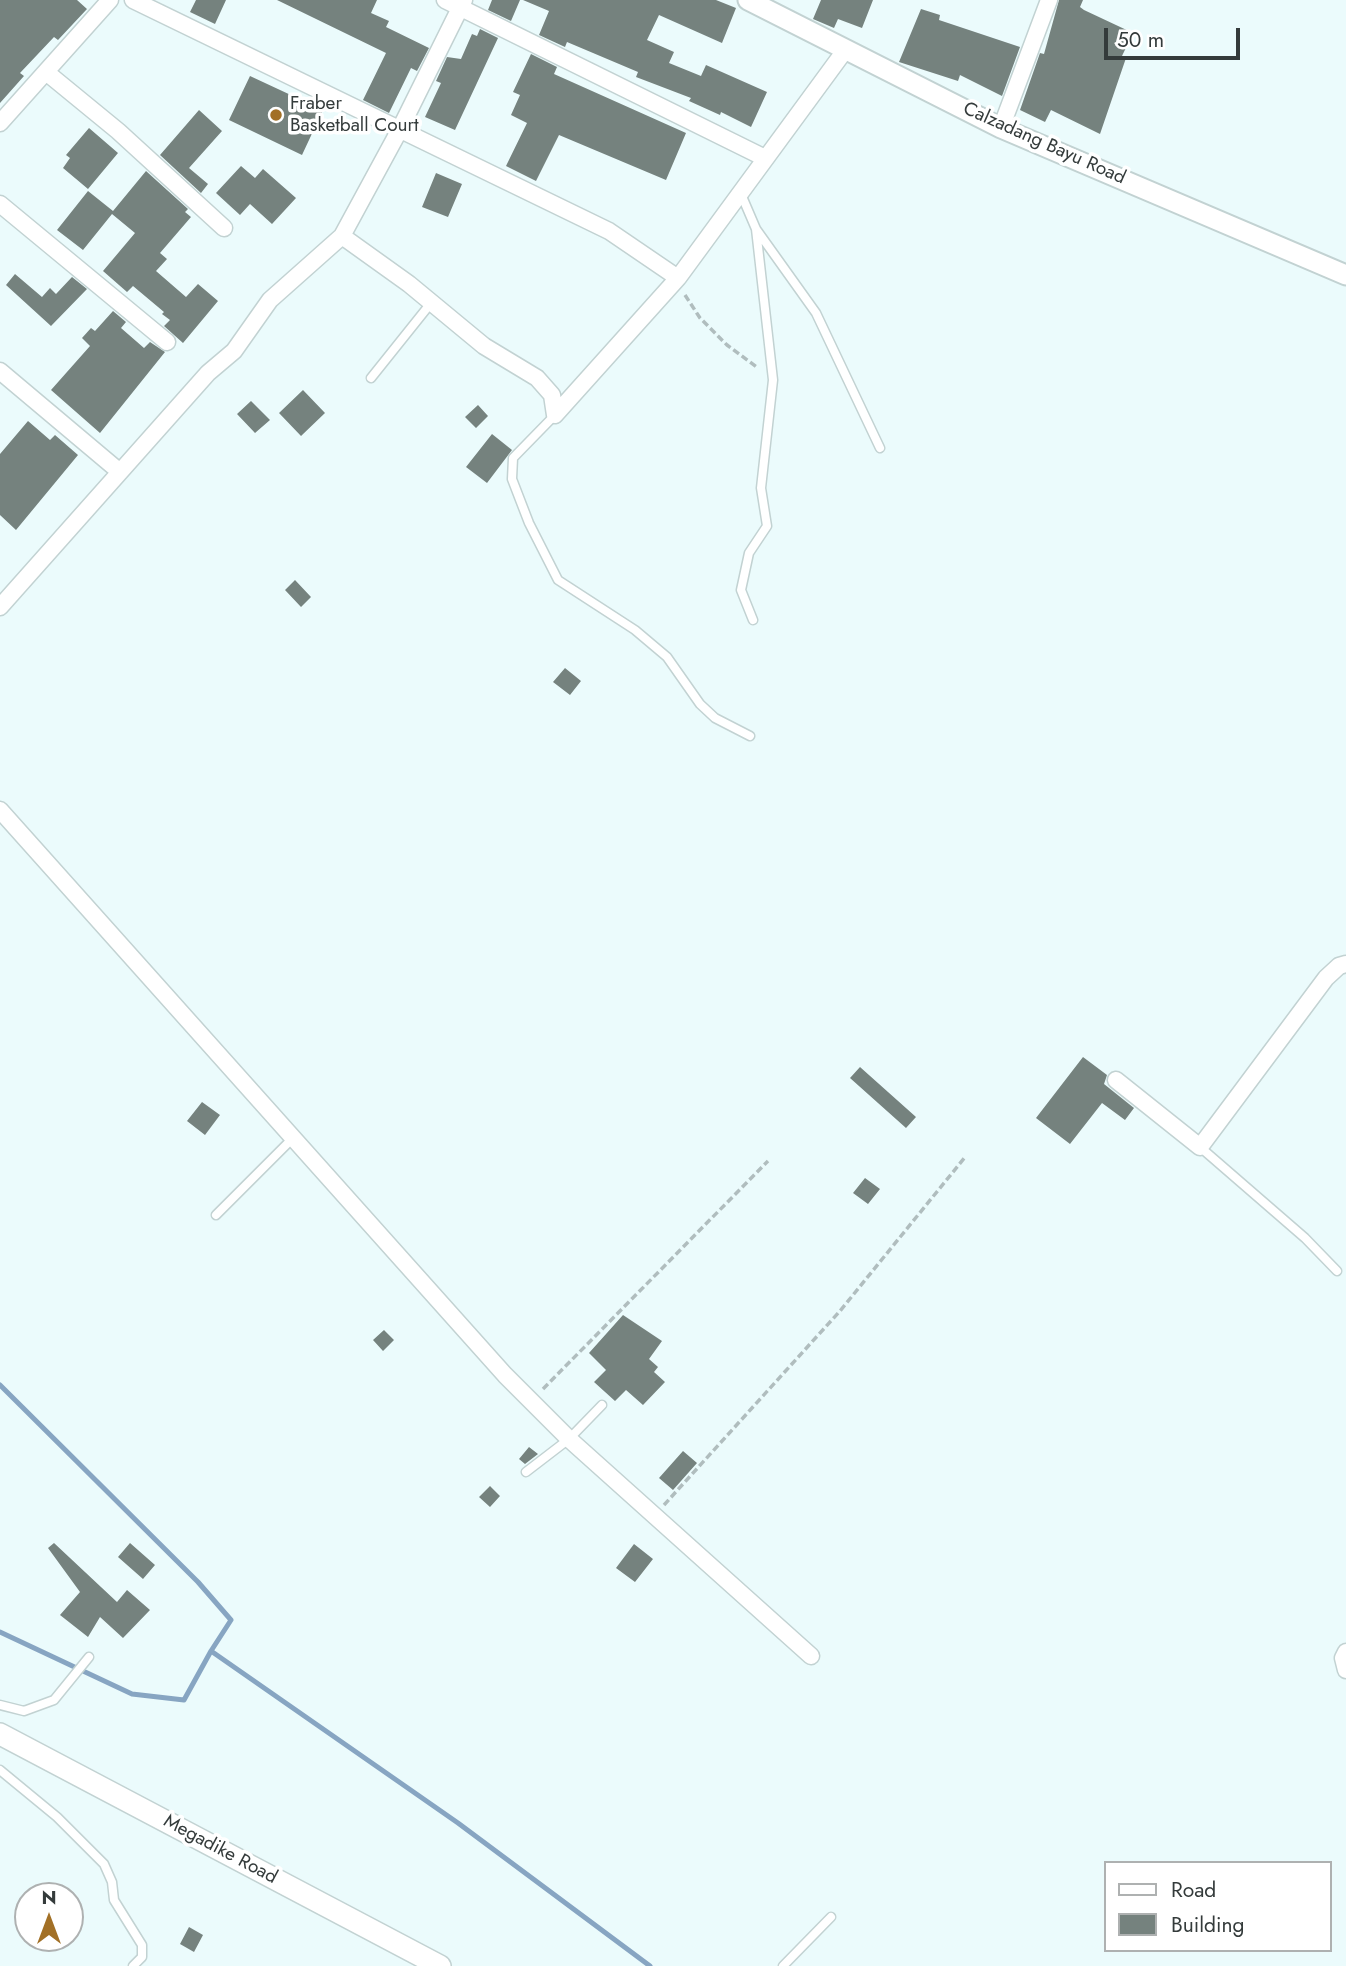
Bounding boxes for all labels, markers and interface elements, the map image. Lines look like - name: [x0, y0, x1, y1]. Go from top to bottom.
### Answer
- scale bar: [1108, 14, 1244, 58]
- text: 50 m: [1117, 25, 1164, 55]
- place label: Fraber Basketball Court: [290, 93, 419, 137]
- street label: Calzadang Bayu Road: [959, 98, 1129, 190]
- marker: Fraber Basketball Court: [268, 107, 284, 123]
- street label: Megadike Road: [159, 1810, 281, 1890]
- legend: [1104, 1861, 1332, 1952]
- text: Road: [1171, 1875, 1216, 1905]
- north arrow: [14, 1882, 84, 1952]
- text: N: [41, 1884, 57, 1911]
- text: Building: [1171, 1910, 1244, 1940]

